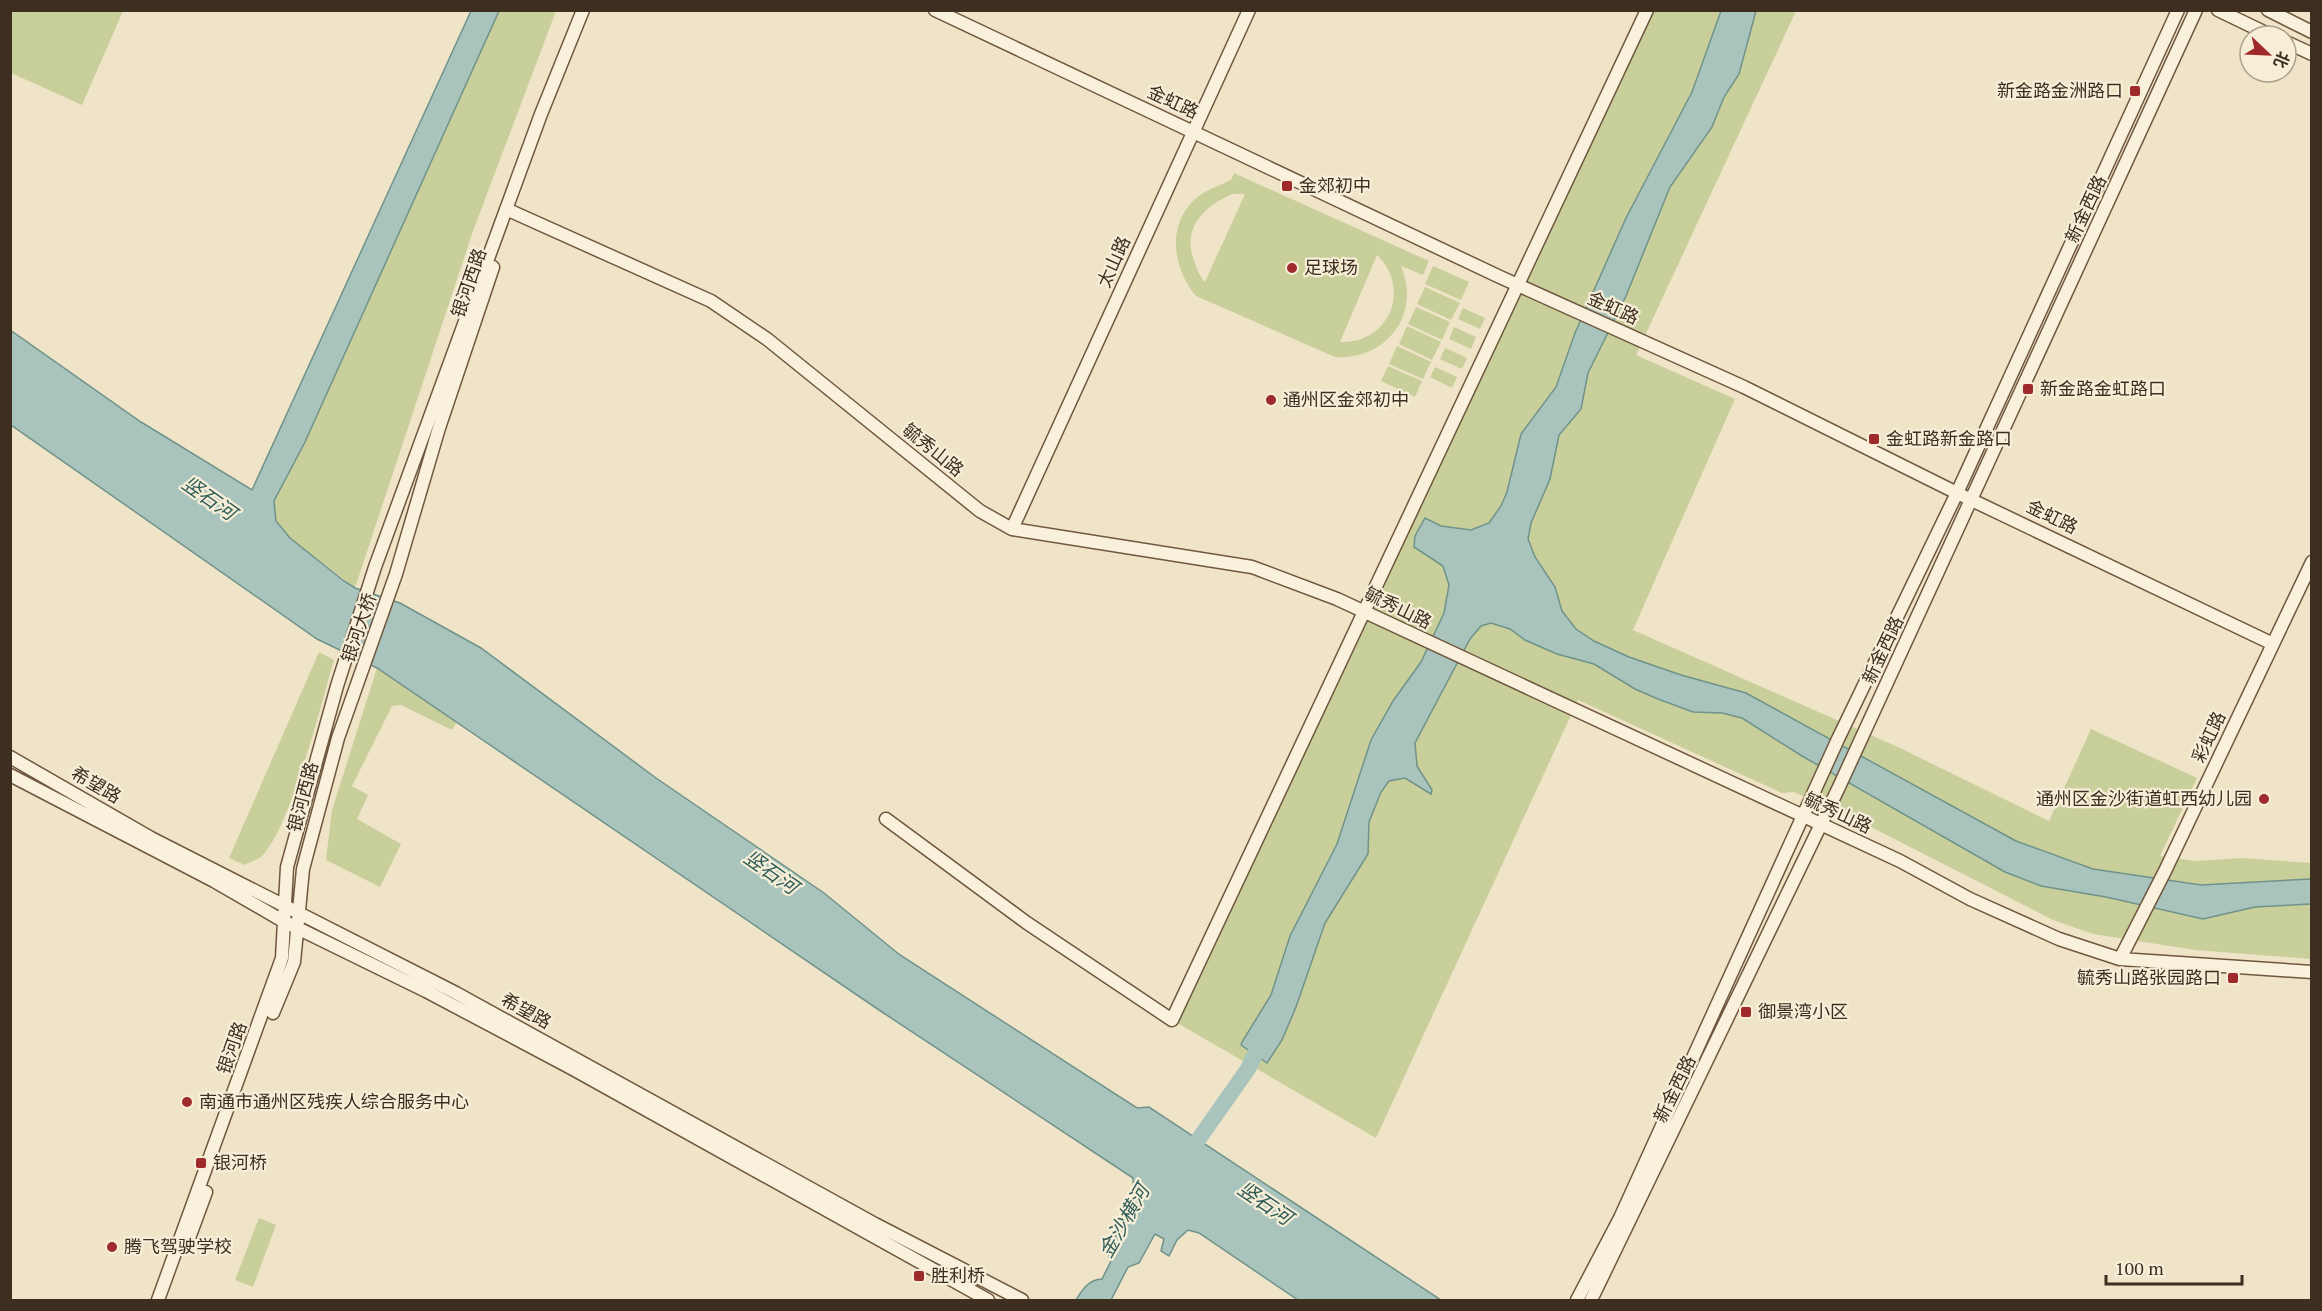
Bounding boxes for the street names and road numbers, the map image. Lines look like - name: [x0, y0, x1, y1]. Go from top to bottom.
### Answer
- street label: 金虹路: [1144, 79, 1203, 123]
- street label: 新金西路: [2059, 171, 2111, 246]
- street label: 太山路: [1091, 232, 1135, 291]
- street label: 银河西路: [445, 245, 491, 321]
- street label: 金虹路: [1584, 285, 1643, 329]
- street label: 毓秀山路: [898, 417, 969, 481]
- street label: 金虹路: [2023, 493, 2082, 539]
- street label: 毓秀山路: [1361, 581, 1436, 634]
- street label: 银河大桥: [335, 590, 381, 666]
- street label: 新金西路: [1856, 612, 1908, 687]
- street label: 彩虹路: [2186, 707, 2230, 766]
- street label: 银河西路: [281, 759, 323, 835]
- street label: 希望路: [67, 760, 126, 808]
- street label: 毓秀山路: [1801, 786, 1876, 838]
- street label: 希望路: [497, 987, 556, 1034]
- street label: 银河路: [211, 1018, 252, 1077]
- street label: 新金西路: [1648, 1051, 1701, 1126]

